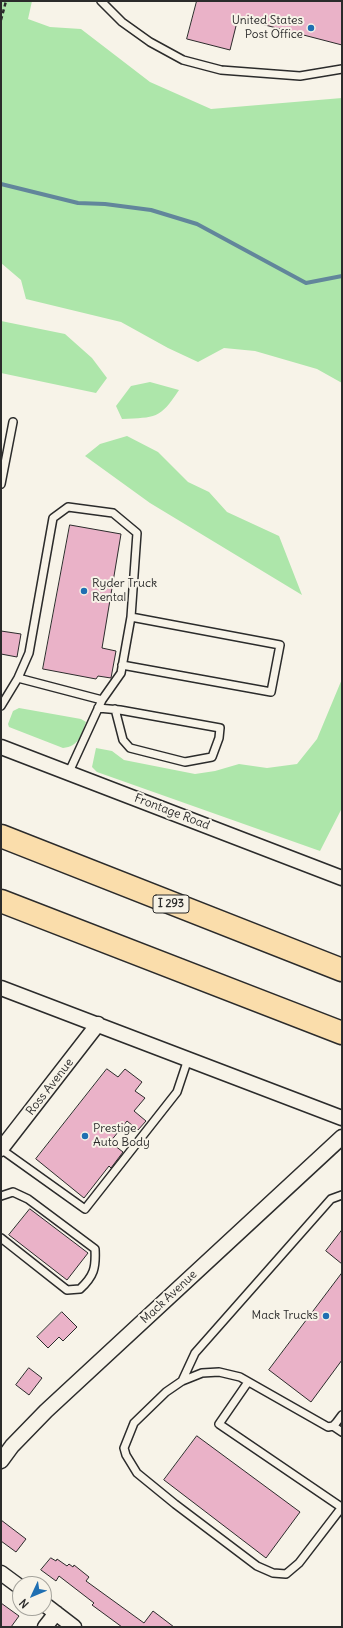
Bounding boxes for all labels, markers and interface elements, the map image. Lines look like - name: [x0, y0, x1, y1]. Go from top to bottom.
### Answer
- place label: United States Post Office: [232, 14, 303, 42]
- marker: United States Post Office: [306, 23, 316, 33]
- place label: Ryder Truck Rental: [92, 577, 157, 605]
- marker: Ryder Truck Rental: [79, 586, 89, 596]
- street label: Frontage Road: [132, 791, 212, 833]
- road number: I 293: [153, 895, 189, 913]
- street label: Ross Avenue: [23, 1056, 77, 1118]
- place label: Prestige Auto Body: [93, 1122, 150, 1150]
- marker: Prestige Auto Body: [80, 1131, 90, 1141]
- street label: Mack Avenue: [138, 1267, 200, 1327]
- place label: Mack Trucks: [251, 1309, 318, 1323]
- marker: Mack Trucks: [321, 1311, 331, 1321]
- north arrow: [12, 1576, 52, 1616]
- text: N: [16, 1596, 32, 1611]

